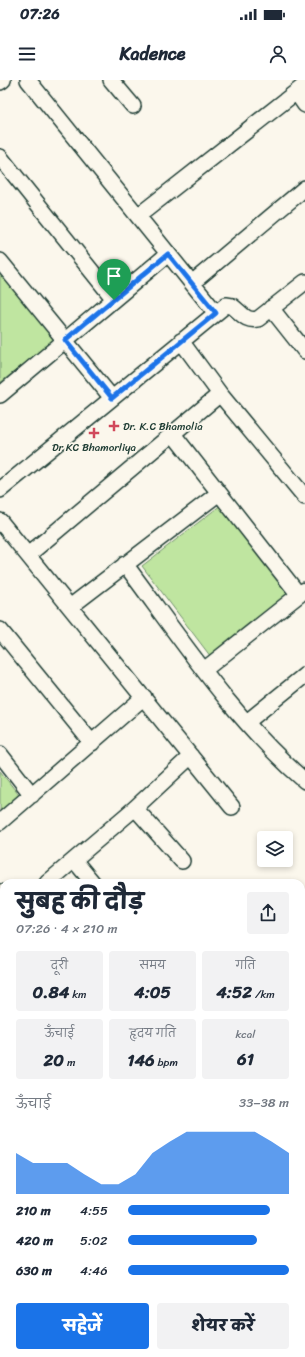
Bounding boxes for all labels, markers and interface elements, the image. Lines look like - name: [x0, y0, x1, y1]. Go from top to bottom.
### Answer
- text: 07:26: [20, 1, 60, 27]
- text: Kadence: [119, 38, 186, 70]
- icon: menu: [16, 43, 38, 65]
- icon: person: [267, 43, 289, 65]
- pin: [97, 259, 131, 300]
- icon: arrive: [103, 265, 125, 287]
- place label: Dr. K.C Bhamolia: [123, 417, 203, 436]
- marker: Dr. K.C Bhamolia: [108, 420, 120, 432]
- marker: Dr KC Bhamorliya: [88, 427, 100, 439]
- place label: Dr KC Bhamorliya: [52, 438, 137, 457]
- map controls: [257, 831, 293, 867]
- button: layers: [257, 831, 293, 867]
- text: सुबह की दौड़: [16, 882, 144, 921]
- button: share: [247, 892, 289, 934]
- text: 07:26 · 4 × 210 m: [16, 917, 117, 940]
- text: दूरी: [51, 956, 68, 975]
- text: समय: [139, 956, 166, 975]
- text: गति: [235, 956, 256, 975]
- text: 0.84: [33, 977, 69, 1007]
- text: 4:05: [134, 977, 171, 1007]
- text: 4:52: [216, 977, 252, 1007]
- text: km: [69, 985, 86, 1004]
- text: /km: [252, 985, 275, 1004]
- text: ऊँचाई: [45, 1024, 74, 1043]
- text: हृदय गति: [129, 1024, 176, 1043]
- text: kcal: [236, 1025, 256, 1044]
- text: 61: [237, 1044, 254, 1074]
- text: 20: [44, 1045, 64, 1075]
- text: 146: [127, 1045, 155, 1075]
- text: m: [64, 1053, 75, 1072]
- text: bpm: [155, 1053, 178, 1072]
- text: 33–38 m: [239, 1091, 289, 1114]
- text: ऊँचाई: [16, 1092, 51, 1115]
- text: 210 m: [16, 1199, 51, 1222]
- text: 4:55: [80, 1199, 108, 1222]
- text: 420 m: [16, 1229, 53, 1252]
- text: 5:02: [80, 1229, 108, 1252]
- text: 630 m: [16, 1259, 52, 1282]
- text: 4:46: [80, 1259, 108, 1282]
- button: सहेजें: [16, 1303, 149, 1349]
- button: शेयर करें: [157, 1303, 289, 1349]

